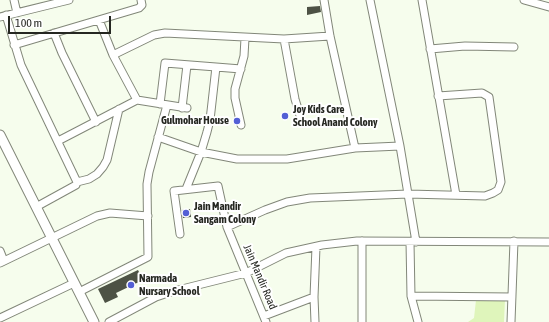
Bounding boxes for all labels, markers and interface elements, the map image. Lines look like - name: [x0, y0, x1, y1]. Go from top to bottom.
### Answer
- scale bar: [10, 8, 113, 34]
- text: 100 m: [15, 16, 42, 30]
- place label: Joy Kids Care School Anand Colony: [293, 103, 378, 129]
- marker: Joy Kids Care School Anand Colony: [280, 111, 290, 121]
- place label: Gulmohar House: [161, 114, 229, 128]
- marker: Gulmohar House: [232, 116, 242, 126]
- place label: Jain Mandir Sangam Colony: [194, 200, 256, 226]
- marker: Jain Mandir Sangam Colony: [181, 208, 191, 218]
- street label: Jain Mandir Road: [240, 243, 280, 311]
- place label: Narmada Nursary School: [139, 272, 200, 298]
- marker: Narmada Nursary School: [126, 280, 136, 290]

